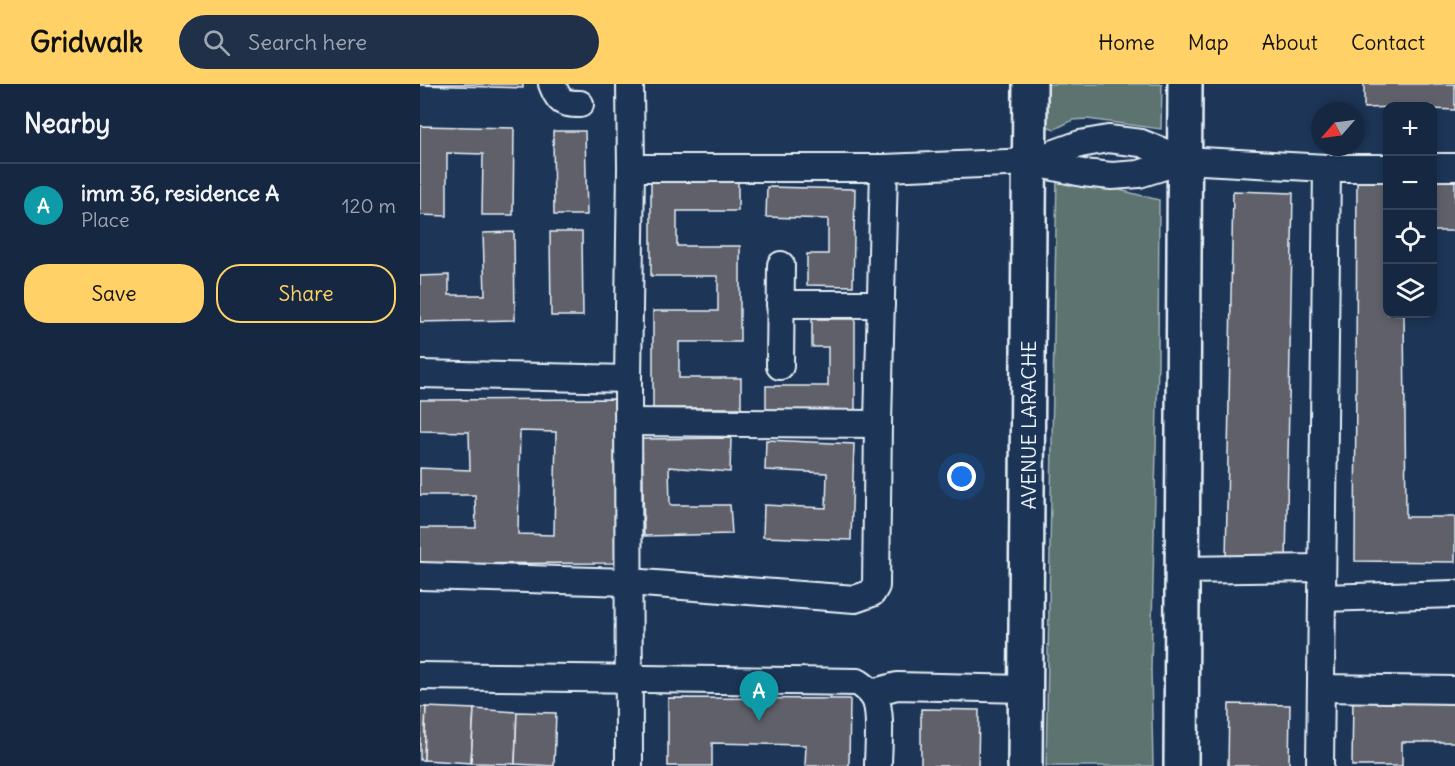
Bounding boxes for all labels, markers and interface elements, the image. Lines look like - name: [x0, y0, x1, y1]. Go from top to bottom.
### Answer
- search box: [179, 15, 599, 69]
- text: Gridwalk: [30, 24, 143, 60]
- icon: search: [200, 26, 233, 59]
- text: Search here: [248, 28, 367, 56]
- text: Home: [1098, 29, 1155, 56]
- text: Map: [1188, 29, 1229, 56]
- text: About: [1262, 29, 1318, 56]
- text: Contact: [1351, 29, 1425, 56]
- north arrow: [1311, 102, 1365, 156]
- map controls: [1383, 102, 1437, 318]
- button: +: [1383, 102, 1437, 156]
- text: Nearby: [24, 107, 110, 140]
- button: −: [1383, 156, 1437, 210]
- text: imm 36, residence A: [81, 179, 279, 207]
- text: A: [37, 193, 50, 218]
- text: 120 m: [342, 193, 396, 218]
- text: Place: [81, 207, 129, 232]
- button: locate: [1383, 210, 1437, 264]
- button: Save: [24, 264, 204, 323]
- button: Share: [216, 264, 396, 323]
- button: layers: [1383, 264, 1437, 318]
- street label: AVENUE LARACHE: [1016, 341, 1041, 509]
- your location: [947, 462, 976, 491]
- pin: A: [740, 672, 778, 721]

